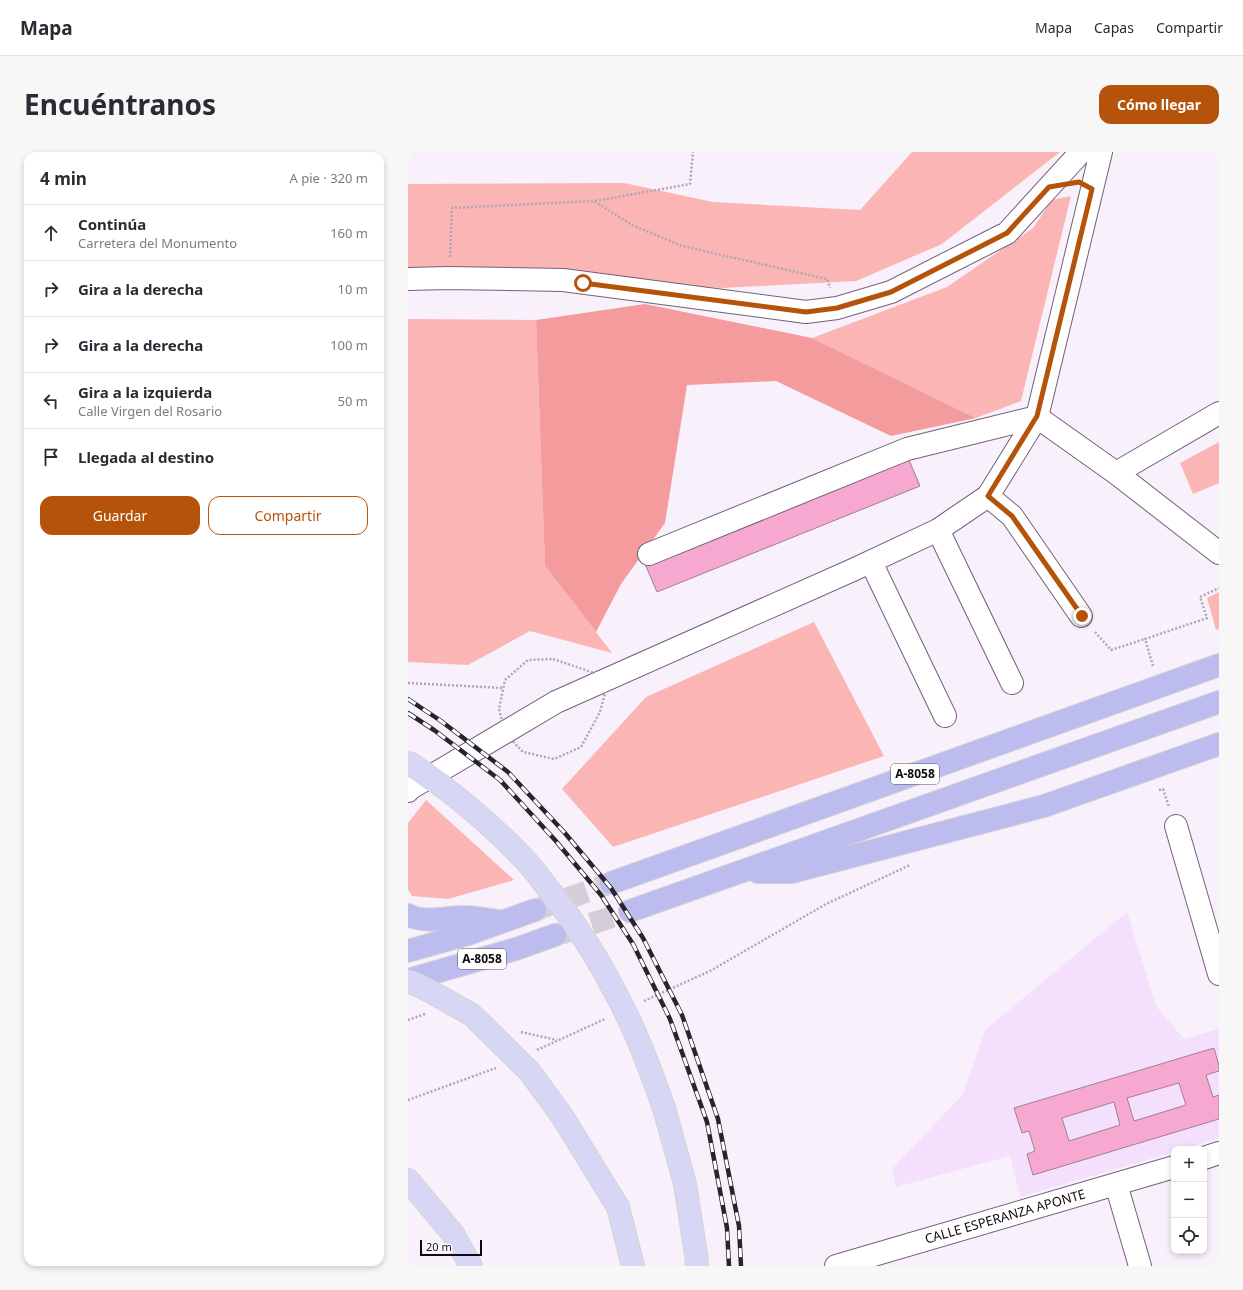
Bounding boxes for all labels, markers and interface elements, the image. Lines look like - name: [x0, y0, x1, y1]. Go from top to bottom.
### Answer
- text: Mapa: [20, 15, 73, 41]
- text: Mapa: [1035, 18, 1072, 37]
- text: Capas: [1094, 18, 1134, 37]
- text: Compartir: [1156, 18, 1223, 37]
- text: Encuéntranos: [24, 85, 216, 123]
- button: Cómo llegar: [1099, 85, 1219, 124]
- text: 4 min: [40, 167, 87, 190]
- text: A pie · 320 m: [290, 169, 368, 187]
- text: Continúa: [78, 214, 146, 234]
- icon: ahead: [40, 222, 62, 244]
- text: 160 m: [330, 224, 368, 242]
- text: Carretera del Monumento: [78, 234, 237, 252]
- route start: [574, 274, 592, 292]
- icon: right: [40, 278, 62, 300]
- text: Gira a la derecha: [78, 279, 203, 299]
- text: 10 m: [338, 280, 368, 298]
- icon: right: [40, 334, 62, 356]
- text: Gira a la derecha: [78, 335, 203, 355]
- text: 100 m: [330, 336, 368, 354]
- text: Gira a la izquierda: [78, 382, 212, 402]
- icon: left: [40, 390, 62, 412]
- text: 50 m: [338, 392, 368, 410]
- text: Calle Virgen del Rosario: [78, 402, 222, 420]
- icon: arrive: [40, 446, 62, 468]
- text: Llegada al destino: [78, 447, 214, 467]
- button: Guardar: [40, 496, 200, 535]
- button: Compartir: [208, 496, 368, 535]
- route end: [1073, 607, 1091, 625]
- road number: A-8058: [891, 764, 939, 784]
- road number: A-8058: [458, 949, 506, 969]
- map controls: [1171, 1146, 1207, 1254]
- button: +: [1171, 1146, 1207, 1182]
- button: −: [1171, 1182, 1207, 1218]
- street label: CALLE ESPERANZA APONTE: [923, 1184, 1087, 1248]
- button: locate: [1171, 1218, 1207, 1254]
- scale bar: [420, 1238, 482, 1257]
- text: 20 m: [426, 1239, 452, 1254]

